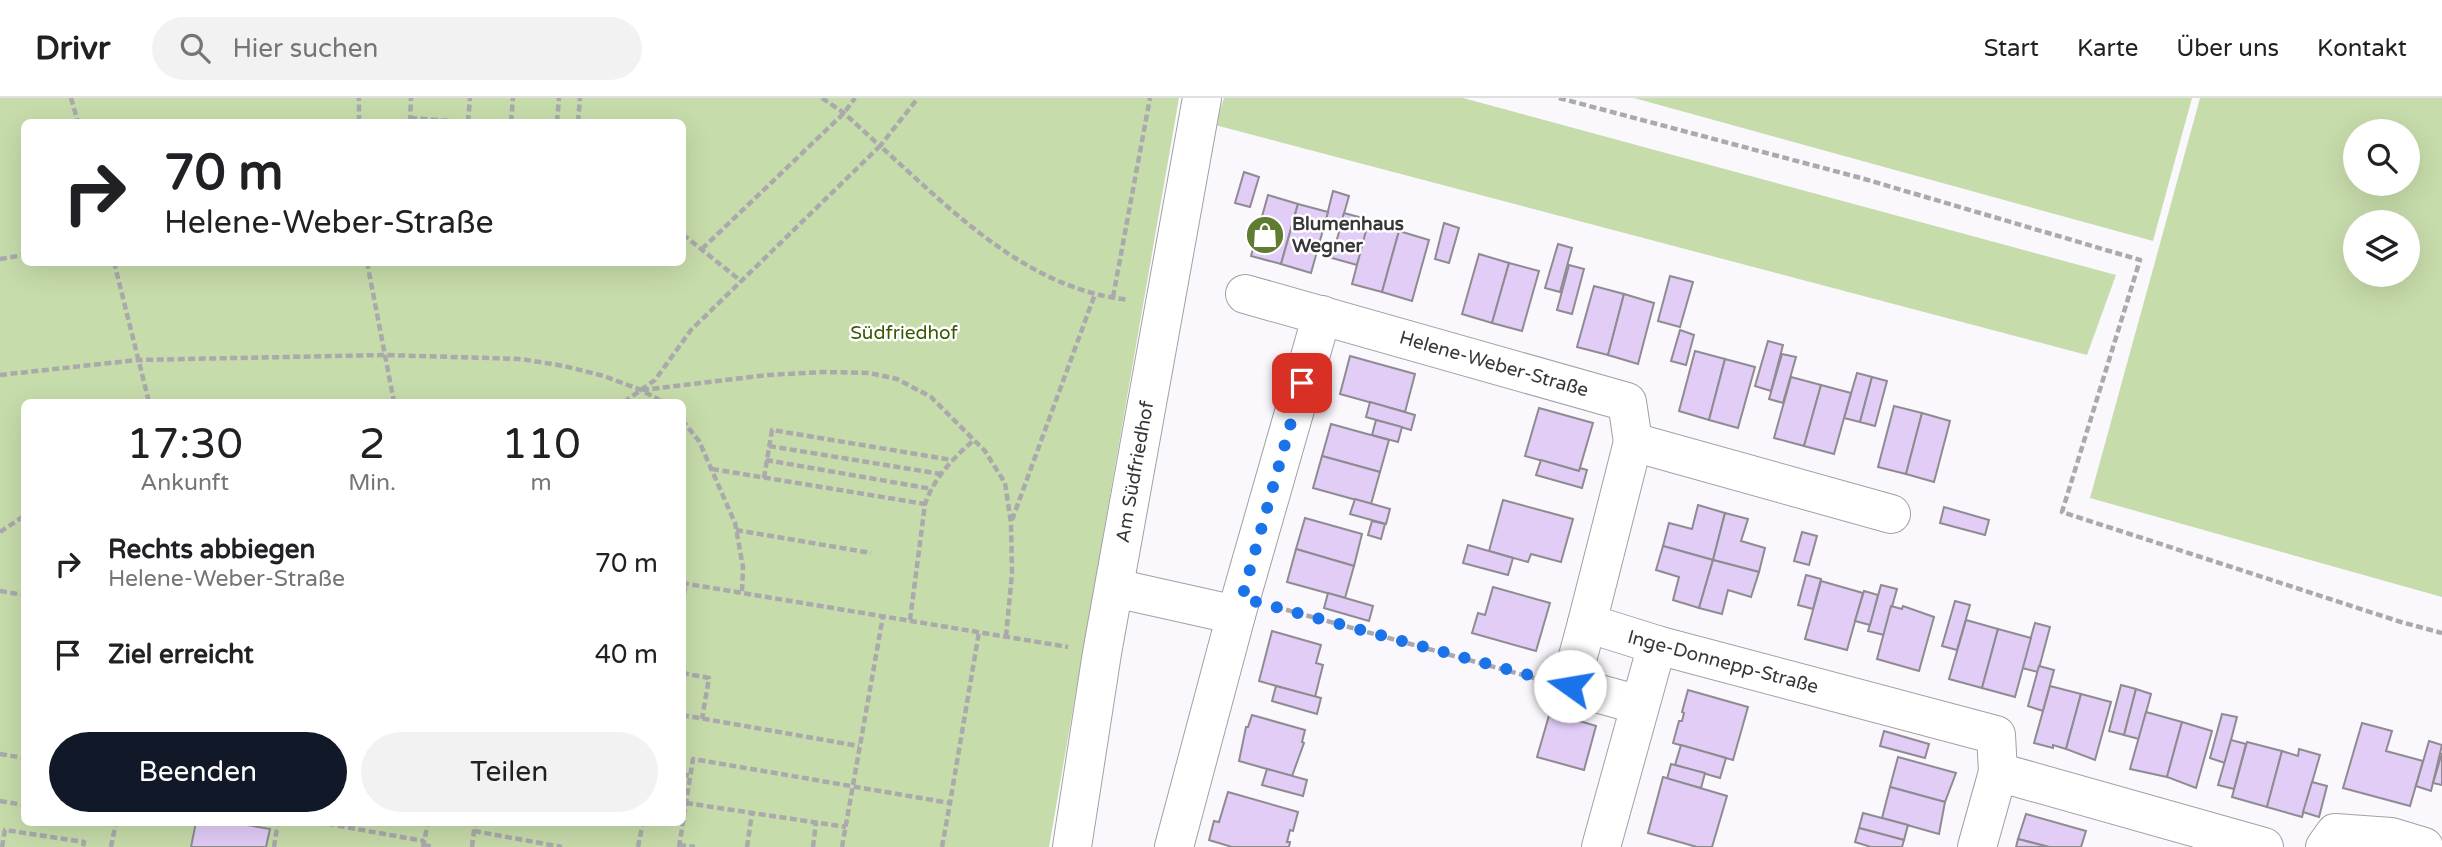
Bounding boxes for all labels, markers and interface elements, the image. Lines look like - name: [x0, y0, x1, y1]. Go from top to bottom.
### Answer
- search box: [152, 17, 642, 80]
- text: Drivr: [35, 29, 110, 68]
- icon: search: [176, 29, 214, 67]
- text: Hier suchen: [232, 33, 378, 64]
- text: Start: [1984, 34, 2039, 63]
- text: Karte: [2077, 34, 2138, 63]
- text: Über uns: [2176, 34, 2279, 63]
- text: Kontakt: [2317, 34, 2407, 63]
- map controls: [2343, 119, 2420, 287]
- button: search: [2343, 119, 2420, 196]
- text: 70 m: [164, 144, 283, 203]
- icon: right: [49, 147, 140, 238]
- text: Helene-Weber-Straße: [164, 204, 494, 242]
- button: layers: [2343, 210, 2420, 287]
- place label: Blumenhaus Wegner: [1292, 213, 1404, 258]
- shop icon: Blumenhaus Wegner: [1244, 214, 1286, 256]
- park label: Südfriedhof: [850, 322, 958, 344]
- street label: Helene-Weber-Straße: [1397, 326, 1591, 402]
- pin: [1272, 353, 1332, 413]
- icon: arrive: [1283, 364, 1321, 402]
- street label: Am Südfriedhof: [1112, 399, 1158, 545]
- text: 17:30: [126, 419, 243, 470]
- text: 2: [359, 419, 385, 470]
- text: 110: [501, 419, 581, 470]
- text: Ankunft: [140, 469, 229, 497]
- text: Min.: [348, 469, 396, 497]
- text: m: [530, 469, 552, 497]
- text: Rechts abbiegen: [108, 534, 315, 565]
- icon: right: [49, 545, 87, 583]
- text: 70 m: [595, 548, 658, 579]
- text: Helene-Weber-Straße: [108, 565, 345, 593]
- street label: Inge-Donnepp-Straße: [1625, 626, 1821, 698]
- icon: arrive: [49, 636, 87, 674]
- text: Ziel erreicht: [108, 639, 254, 670]
- text: 40 m: [595, 639, 658, 670]
- position arrow: [1533, 649, 1607, 723]
- button: Beenden: [49, 732, 347, 812]
- button: Teilen: [361, 732, 658, 812]

